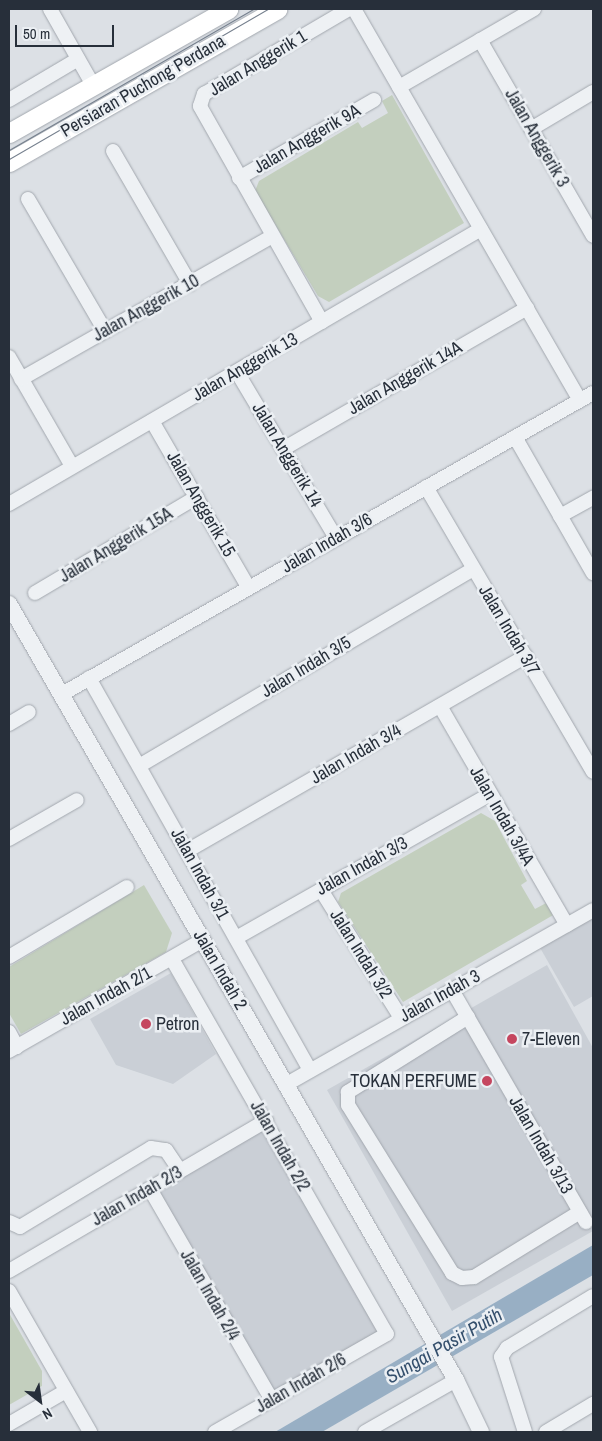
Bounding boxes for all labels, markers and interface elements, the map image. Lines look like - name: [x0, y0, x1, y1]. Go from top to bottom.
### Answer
- scale bar: [18, 15, 116, 47]
- text: 50 m: [23, 23, 50, 44]
- street label: Jalan Anggerik 1: [205, 25, 311, 101]
- street label: Persiaran Puchong Perdana: [57, 30, 229, 142]
- street label: Jalan Anggerik 3: [500, 85, 574, 191]
- street label: Jalan Anggerik 9A: [249, 99, 365, 179]
- street label: Jalan Anggerik 10: [89, 270, 203, 346]
- street label: Jalan Anggerik 13: [188, 328, 302, 406]
- street label: Jalan Anggerik 14A: [344, 336, 466, 420]
- street label: Jalan Anggerik 14: [247, 398, 327, 512]
- street label: Jalan Anggerik 15: [162, 447, 240, 561]
- street label: Jalan Anggerik 15A: [55, 503, 177, 587]
- street label: Jalan Indah 3/6: [278, 508, 376, 578]
- street label: Jalan Indah 3/7: [474, 581, 544, 679]
- street label: Jalan Indah 3/5: [257, 632, 355, 702]
- street label: Jalan Indah 3/4: [307, 719, 405, 789]
- street label: Jalan Indah 3/4A: [465, 763, 539, 869]
- street label: Jalan Indah 3/1: [166, 825, 234, 923]
- street label: Jalan Indah 3/3: [313, 832, 411, 900]
- street label: Jalan Indah 3/2: [325, 905, 397, 1003]
- street label: Jalan Indah 2: [188, 926, 252, 1014]
- street label: Jalan Indah 2/1: [57, 962, 155, 1030]
- street label: Jalan Indah 3: [396, 965, 484, 1027]
- place label: Petron: [156, 1013, 199, 1035]
- marker: Petron: [140, 1018, 152, 1030]
- place label: 7-Eleven: [522, 1028, 580, 1050]
- marker: 7-Eleven: [506, 1033, 518, 1045]
- place label: TOKAN PERFUME: [350, 1070, 477, 1092]
- marker: TOKAN PERFUME: [481, 1075, 493, 1087]
- street label: Jalan Indah 3/13: [504, 1092, 578, 1198]
- street label: Jalan Indah 2/2: [245, 1097, 315, 1195]
- street label: Jalan Indah 2/3: [88, 1161, 186, 1231]
- street label: Jalan Indah 2/4: [175, 1246, 245, 1344]
- water label: Sungai Pasir Putih: [382, 1303, 506, 1389]
- street label: Jalan Indah 2/6: [252, 1348, 350, 1418]
- north arrow: [15, 1376, 65, 1426]
- text: N: [39, 1404, 56, 1424]

